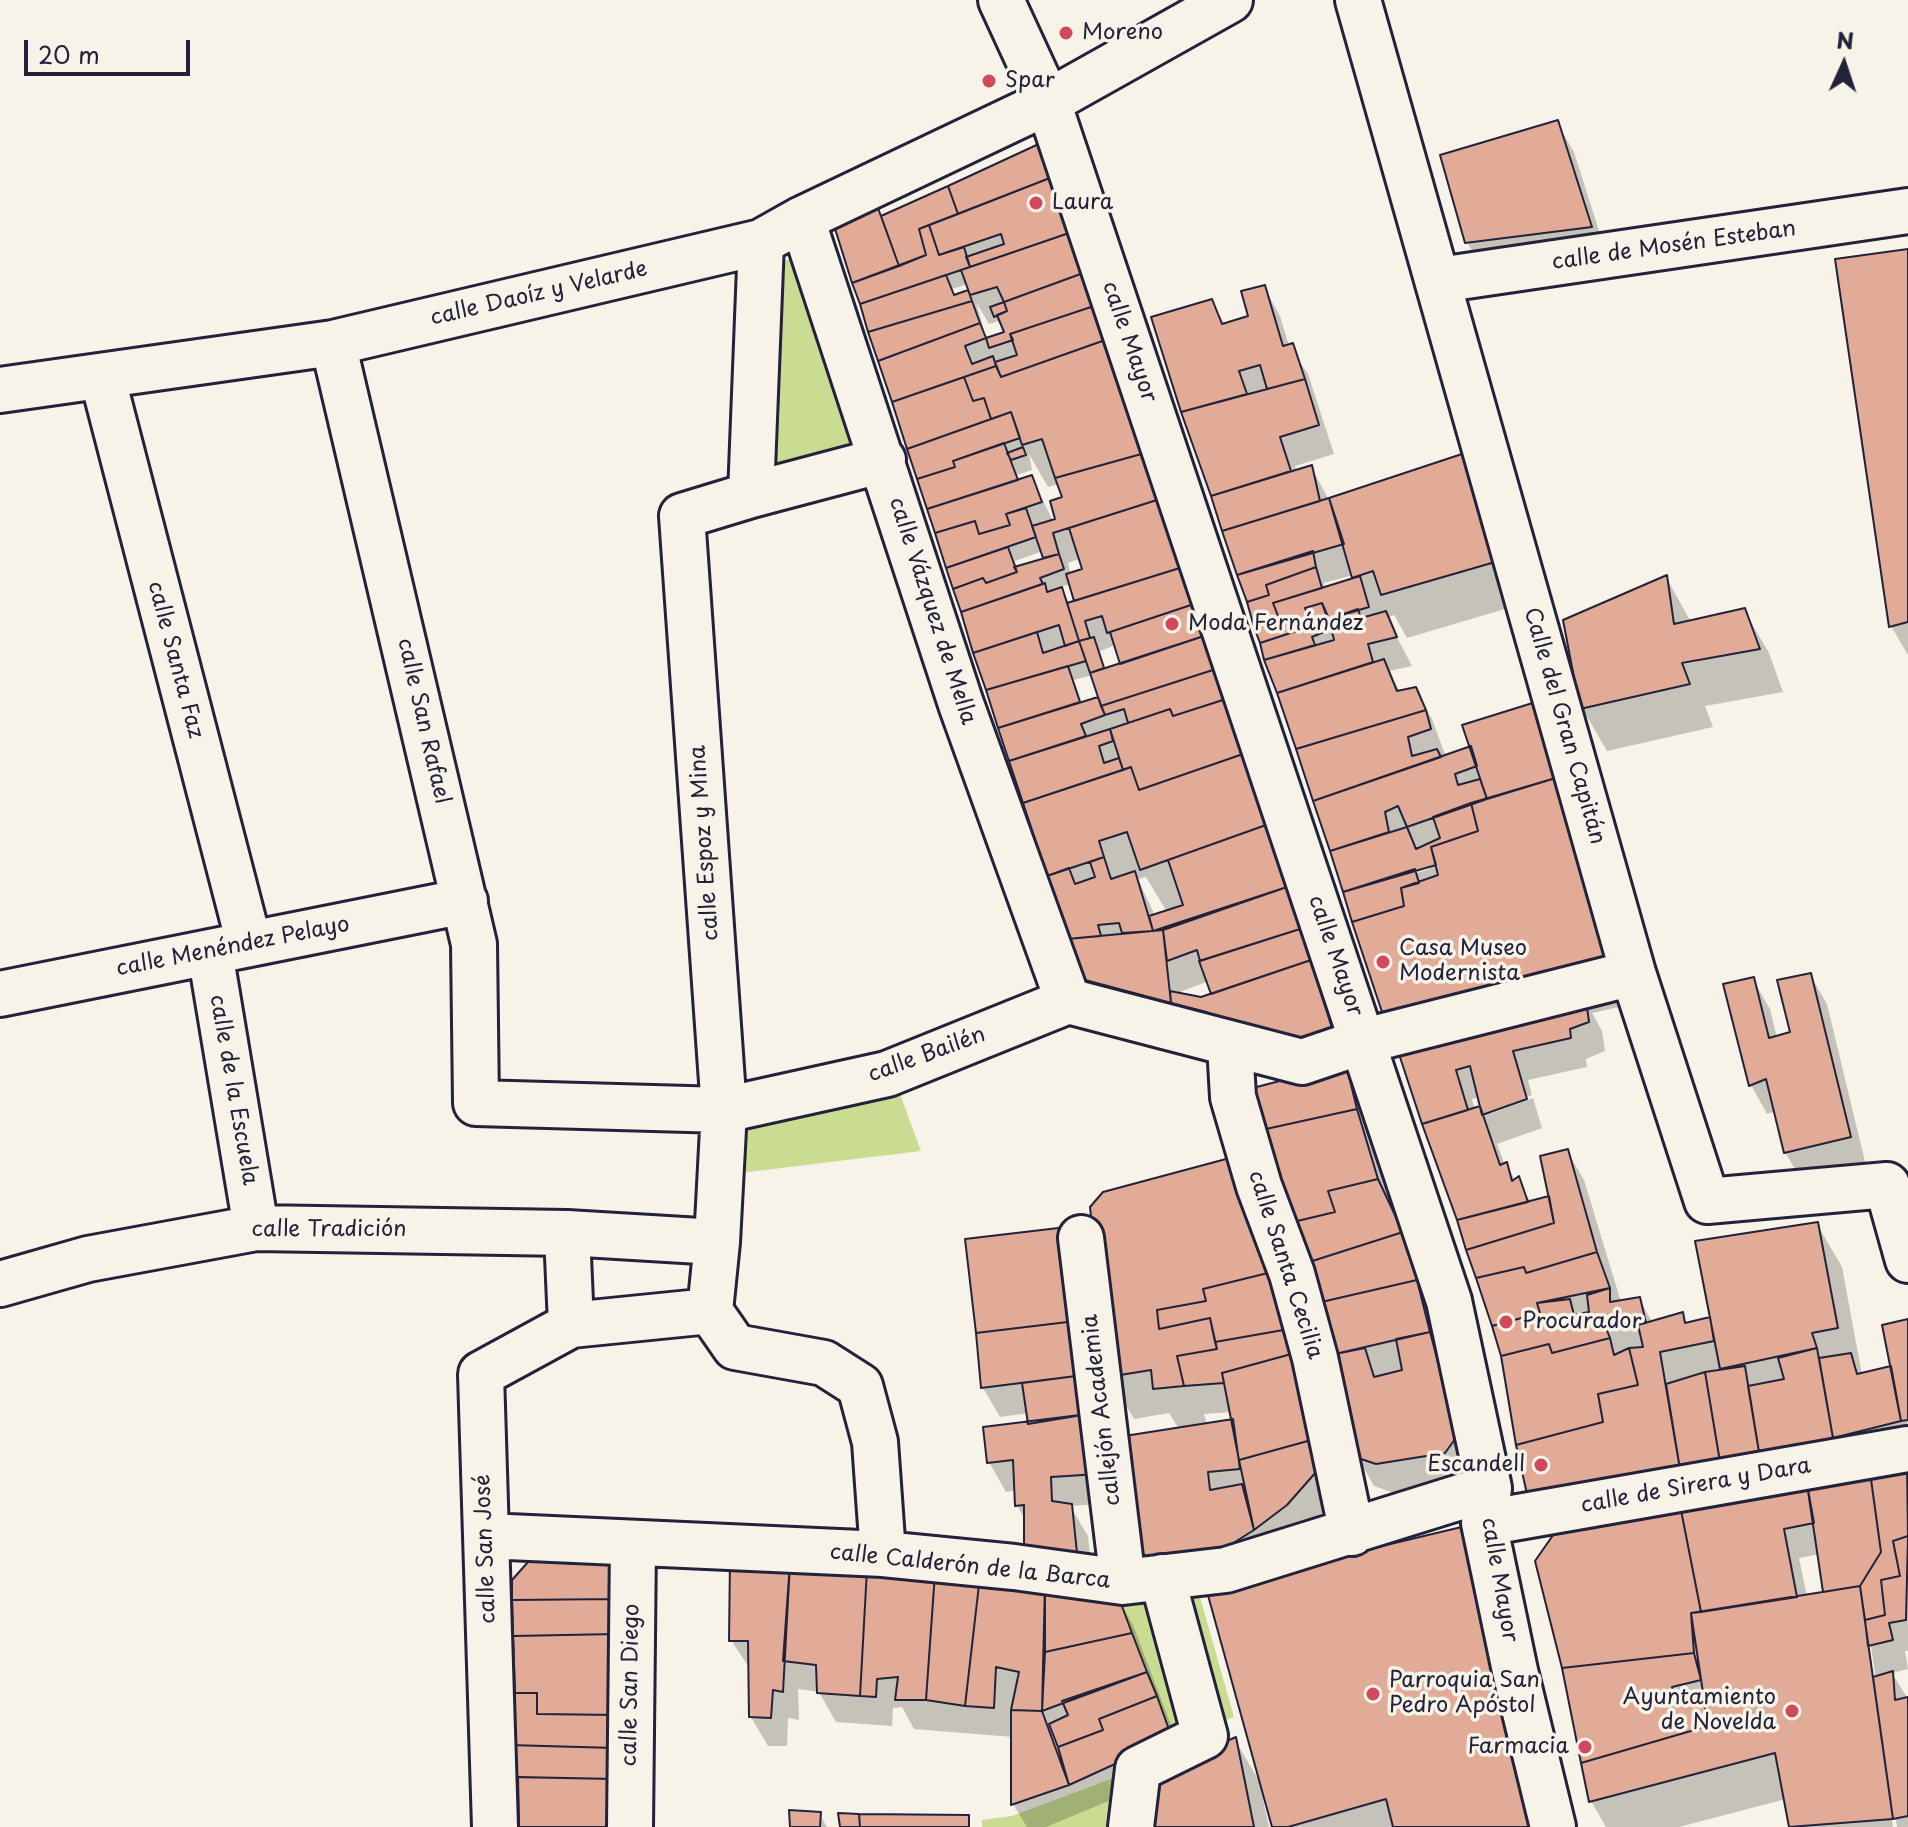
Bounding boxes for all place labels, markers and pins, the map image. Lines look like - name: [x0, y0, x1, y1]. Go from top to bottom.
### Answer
- place label: Moreno: [1082, 20, 1163, 46]
- marker: Moreno: [1057, 24, 1075, 42]
- place label: Spar: [1005, 68, 1055, 94]
- marker: Spar: [980, 72, 998, 90]
- place label: Laura: [1052, 190, 1113, 216]
- marker: Laura: [1027, 194, 1045, 212]
- place label: Moda Fernández: [1188, 611, 1364, 637]
- marker: Moda Fernández: [1163, 615, 1181, 633]
- place label: Casa Museo Modernista: [1399, 936, 1527, 988]
- marker: Casa Museo Modernista: [1374, 953, 1392, 971]
- place label: Procurador: [1522, 1309, 1642, 1335]
- marker: Procurador: [1497, 1313, 1515, 1331]
- place label: Escandell: [1427, 1452, 1525, 1478]
- marker: Escandell: [1532, 1456, 1550, 1474]
- place label: Parroquia San Pedro Apóstol: [1389, 1668, 1540, 1720]
- marker: Parroquia San Pedro Apóstol: [1364, 1685, 1382, 1703]
- place label: Ayuntamiento de Novelda: [1623, 1685, 1776, 1736]
- marker: Ayuntamiento de Novelda: [1783, 1702, 1801, 1720]
- place label: Farmacia: [1467, 1734, 1569, 1760]
- marker: Farmacia: [1576, 1738, 1594, 1756]

